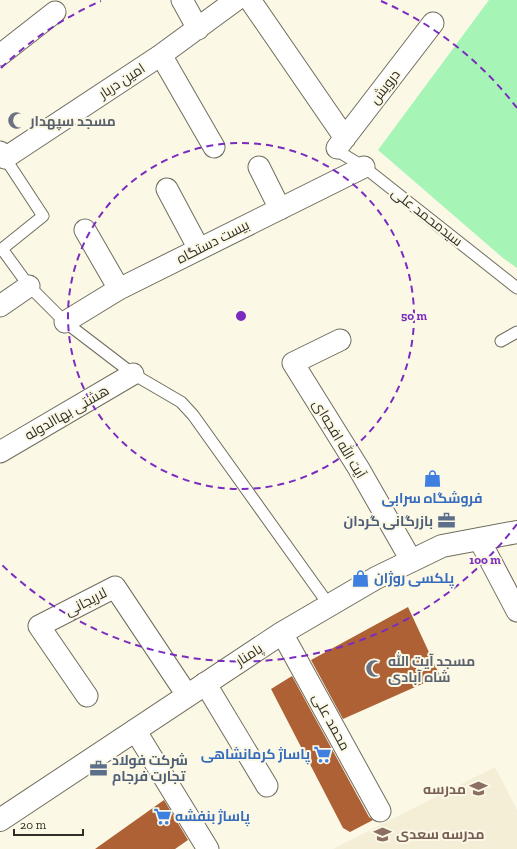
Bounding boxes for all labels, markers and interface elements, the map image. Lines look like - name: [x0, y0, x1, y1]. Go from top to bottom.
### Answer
- street label: امین دربار: [95, 60, 148, 103]
- street label: درویش: [366, 66, 404, 108]
- mosque icon: مسجد سپهدار: [7, 111, 27, 131]
- place label: مسجد سپهدار: [29, 113, 116, 131]
- street label: سیدمحمد علی: [388, 184, 466, 250]
- street label: بیست دستگاه: [174, 216, 252, 268]
- centre of rings: [234, 309, 248, 323]
- text: 50 m: [401, 309, 427, 323]
- street label: هشتی بهاالدوله: [22, 382, 112, 444]
- street label: آیت الله افجه‌ای: [309, 396, 370, 482]
- shop icon: فروشگاه سرابی: [422, 468, 442, 488]
- place label: فروشگاه سرابی: [382, 490, 483, 507]
- office icon: بازرگانی گردان: [436, 511, 456, 531]
- place label: بازرگانی گردان: [344, 513, 433, 530]
- text: 100 m: [469, 553, 501, 567]
- shop icon: پلکسی روژان: [351, 568, 371, 588]
- place label: پلکسی روژان: [374, 570, 454, 589]
- street label: لاریجانی: [62, 584, 110, 620]
- street label: پامنار: [231, 640, 266, 671]
- place label: مسجد آیت الله شاه آبادی: [388, 652, 475, 686]
- mosque icon: مسجد آیت الله شاه آبادی: [365, 659, 385, 679]
- street label: محمد علی: [308, 691, 354, 753]
- supermarket icon: پاساژ کرمانشاهی: [313, 744, 333, 764]
- place label: پاساژ کرمانشاهی: [201, 746, 310, 765]
- place label: شرکت فولاد تجارت فرجام: [112, 752, 188, 786]
- office icon: شرکت فولاد تجارت فرجام: [89, 758, 109, 778]
- school or university icon: مدرسه: [469, 779, 489, 799]
- place label: مدرسه: [423, 781, 466, 798]
- supermarket icon: پاساژ بنفشه: [152, 806, 172, 826]
- place label: پاساژ بنفشه: [175, 808, 250, 827]
- scale bar: [14, 811, 83, 837]
- text: 20 m: [20, 818, 47, 832]
- school or university icon: مدرسه سعدی: [373, 824, 393, 844]
- place label: مدرسه سعدی: [396, 826, 485, 843]

